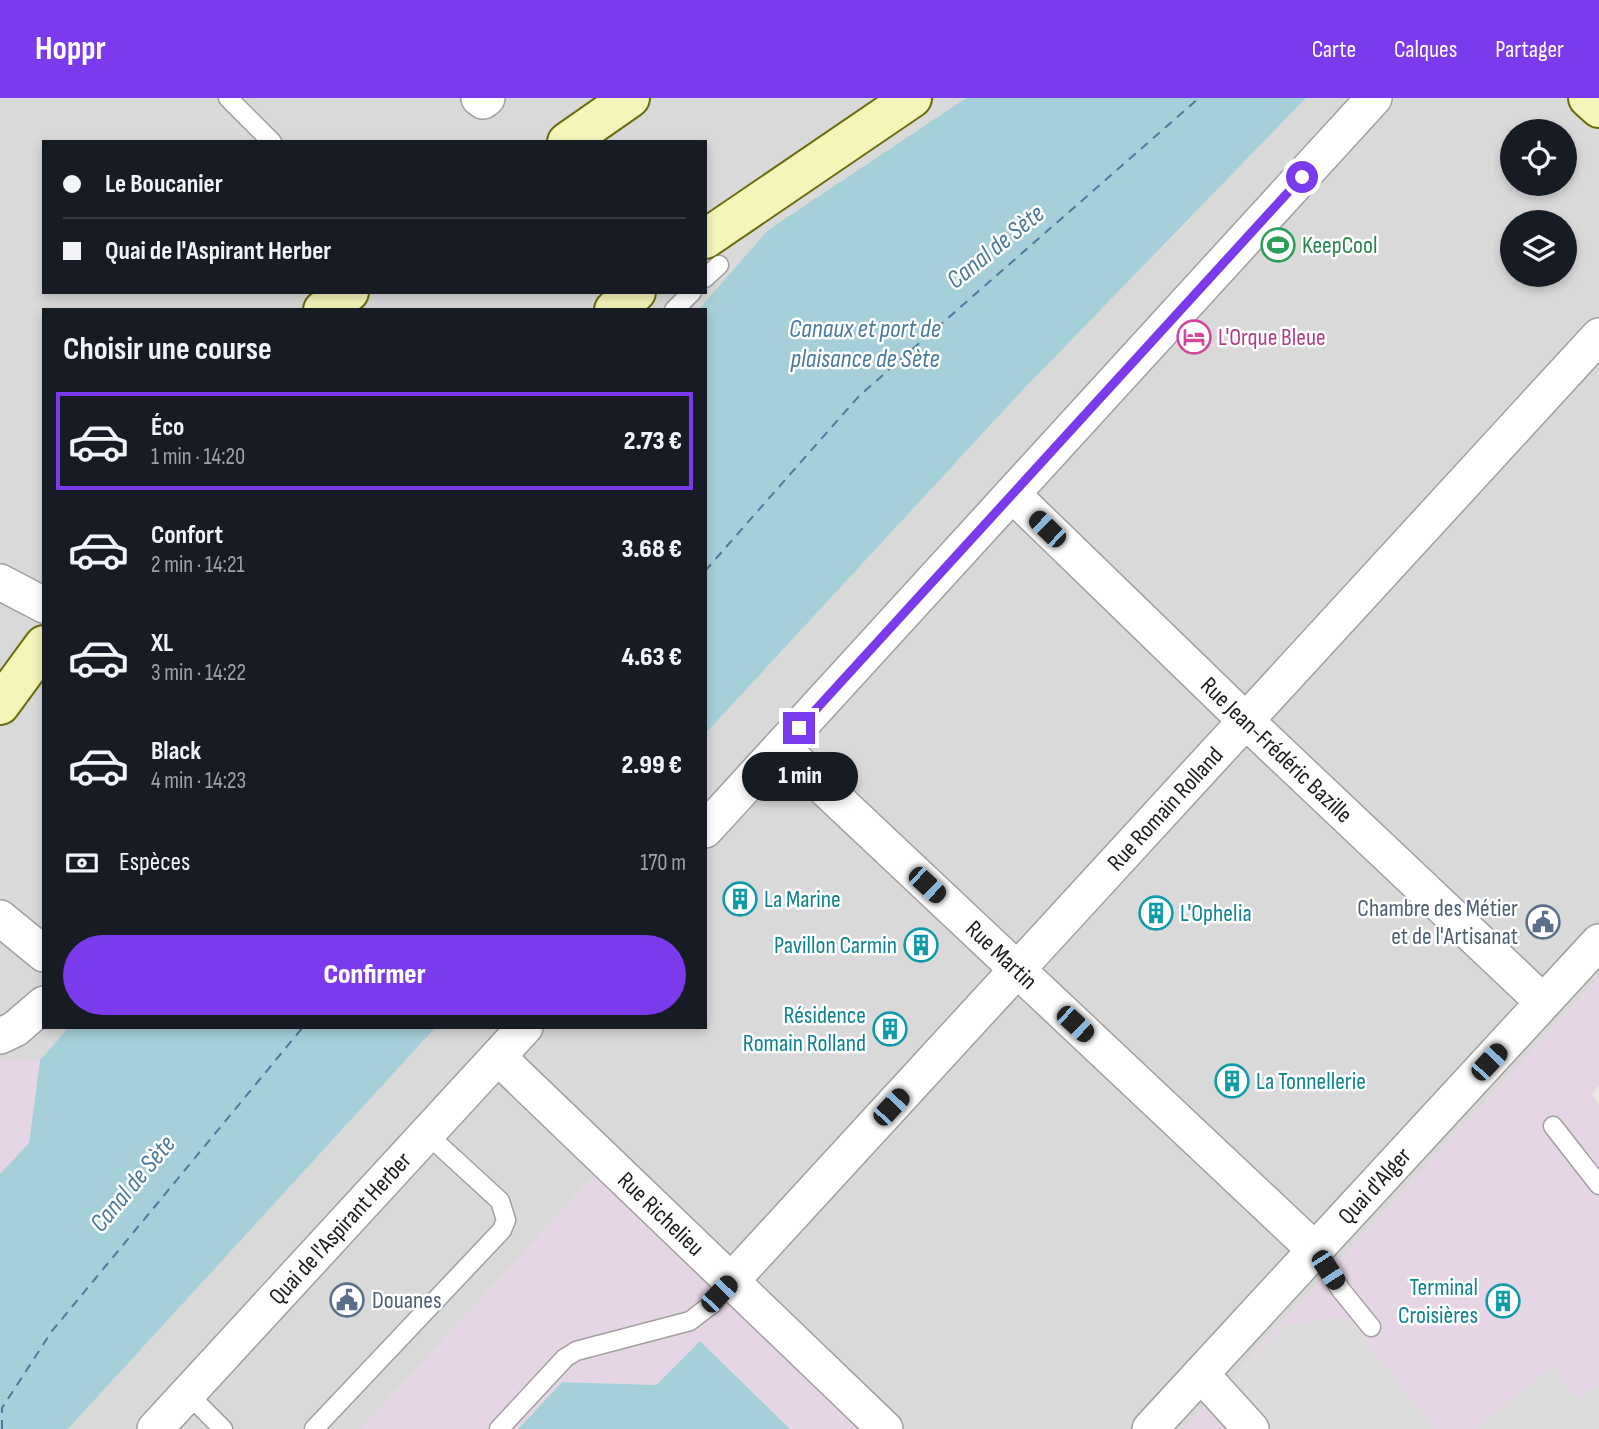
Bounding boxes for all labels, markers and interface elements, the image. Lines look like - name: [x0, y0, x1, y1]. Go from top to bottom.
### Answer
- text: Hoppr: [35, 29, 106, 69]
- text: Carte: [1312, 35, 1356, 64]
- text: Calques: [1394, 35, 1457, 64]
- text: Partager: [1495, 35, 1564, 64]
- map controls: [1500, 119, 1577, 287]
- button: locate: [1500, 119, 1577, 196]
- route start: [1286, 161, 1318, 193]
- text: Le Boucanier: [105, 169, 223, 200]
- water label: Canal de Sète: [941, 198, 1051, 296]
- button: layers: [1500, 210, 1577, 287]
- sports icon: KeepCool: [1259, 226, 1297, 264]
- place label: KeepCool: [1302, 231, 1377, 260]
- text: Quai de l'Aspirant Herber: [105, 236, 331, 267]
- water label: Canaux et port de plaisance de Sète: [789, 314, 941, 375]
- hotel icon: L'Orque Bleue: [1175, 318, 1213, 356]
- place label: L'Orque Bleue: [1218, 323, 1326, 352]
- text: Choisir une course: [63, 330, 272, 369]
- icon: car: [67, 410, 130, 473]
- text: Éco: [151, 412, 184, 443]
- text: 2.73 €: [624, 426, 682, 457]
- text: 1 min · 14:20: [151, 443, 245, 471]
- car: [1025, 507, 1070, 551]
- icon: car: [67, 518, 130, 581]
- text: Confort: [151, 520, 223, 551]
- text: 3.68 €: [621, 534, 682, 565]
- text: 2 min · 14:21: [151, 551, 245, 579]
- icon: car: [67, 626, 130, 689]
- text: XL: [151, 628, 173, 659]
- text: 4.63 €: [621, 642, 682, 673]
- text: 3 min · 14:22: [151, 659, 246, 687]
- street label: Rue Jean-Frédéric Bazille: [1194, 671, 1358, 829]
- route end: [783, 712, 815, 744]
- icon: car: [67, 734, 130, 797]
- text: Black: [151, 736, 201, 767]
- street label: Rue Romain Rolland: [1101, 741, 1229, 877]
- text: 2.99 €: [621, 750, 682, 781]
- callout: 1 min: [741, 752, 857, 802]
- text: 1 min: [778, 762, 822, 790]
- text: 4 min · 14:23: [151, 767, 246, 795]
- icon: cash: [63, 844, 101, 882]
- text: Espèces: [119, 847, 190, 878]
- text: 170 m: [640, 849, 686, 877]
- car: [905, 863, 950, 907]
- building icon: La Marine: [721, 880, 759, 918]
- place label: La Marine: [764, 885, 841, 914]
- building icon: L'Ophelia: [1137, 894, 1175, 932]
- place label: Chambre des Métier et de l'Artisanat: [1357, 894, 1518, 951]
- place label: L'Ophelia: [1180, 899, 1252, 928]
- public building icon: Chambre des Métier et de l'Artisanat: [1524, 903, 1562, 941]
- street label: Rue Martin: [959, 915, 1043, 996]
- building icon: Pavillon Carmin: [902, 926, 940, 964]
- place label: Pavillon Carmin: [774, 931, 897, 960]
- button: Confirmer: [63, 935, 686, 1015]
- place label: Résidence Romain Rolland: [743, 1001, 866, 1058]
- car: [1053, 1002, 1098, 1046]
- building icon: Résidence Romain Rolland: [871, 1010, 909, 1048]
- car: [1467, 1039, 1512, 1085]
- building icon: La Tonnellerie: [1213, 1062, 1251, 1100]
- place label: La Tonnellerie: [1256, 1067, 1366, 1096]
- car: [869, 1084, 914, 1130]
- water label: Canal de Sète: [84, 1129, 182, 1239]
- street label: Quai d'Alger: [1332, 1141, 1417, 1230]
- street label: Quai de l'Aspirant Herber: [263, 1146, 418, 1311]
- street label: Rue Richelieu: [611, 1166, 710, 1262]
- car: [1308, 1247, 1349, 1293]
- car: [697, 1272, 742, 1316]
- place label: Terminal Croisières: [1398, 1273, 1478, 1330]
- public building icon: Douanes: [328, 1281, 366, 1319]
- building icon: Terminal Croisières: [1484, 1282, 1522, 1320]
- place label: Douanes: [372, 1286, 442, 1315]

